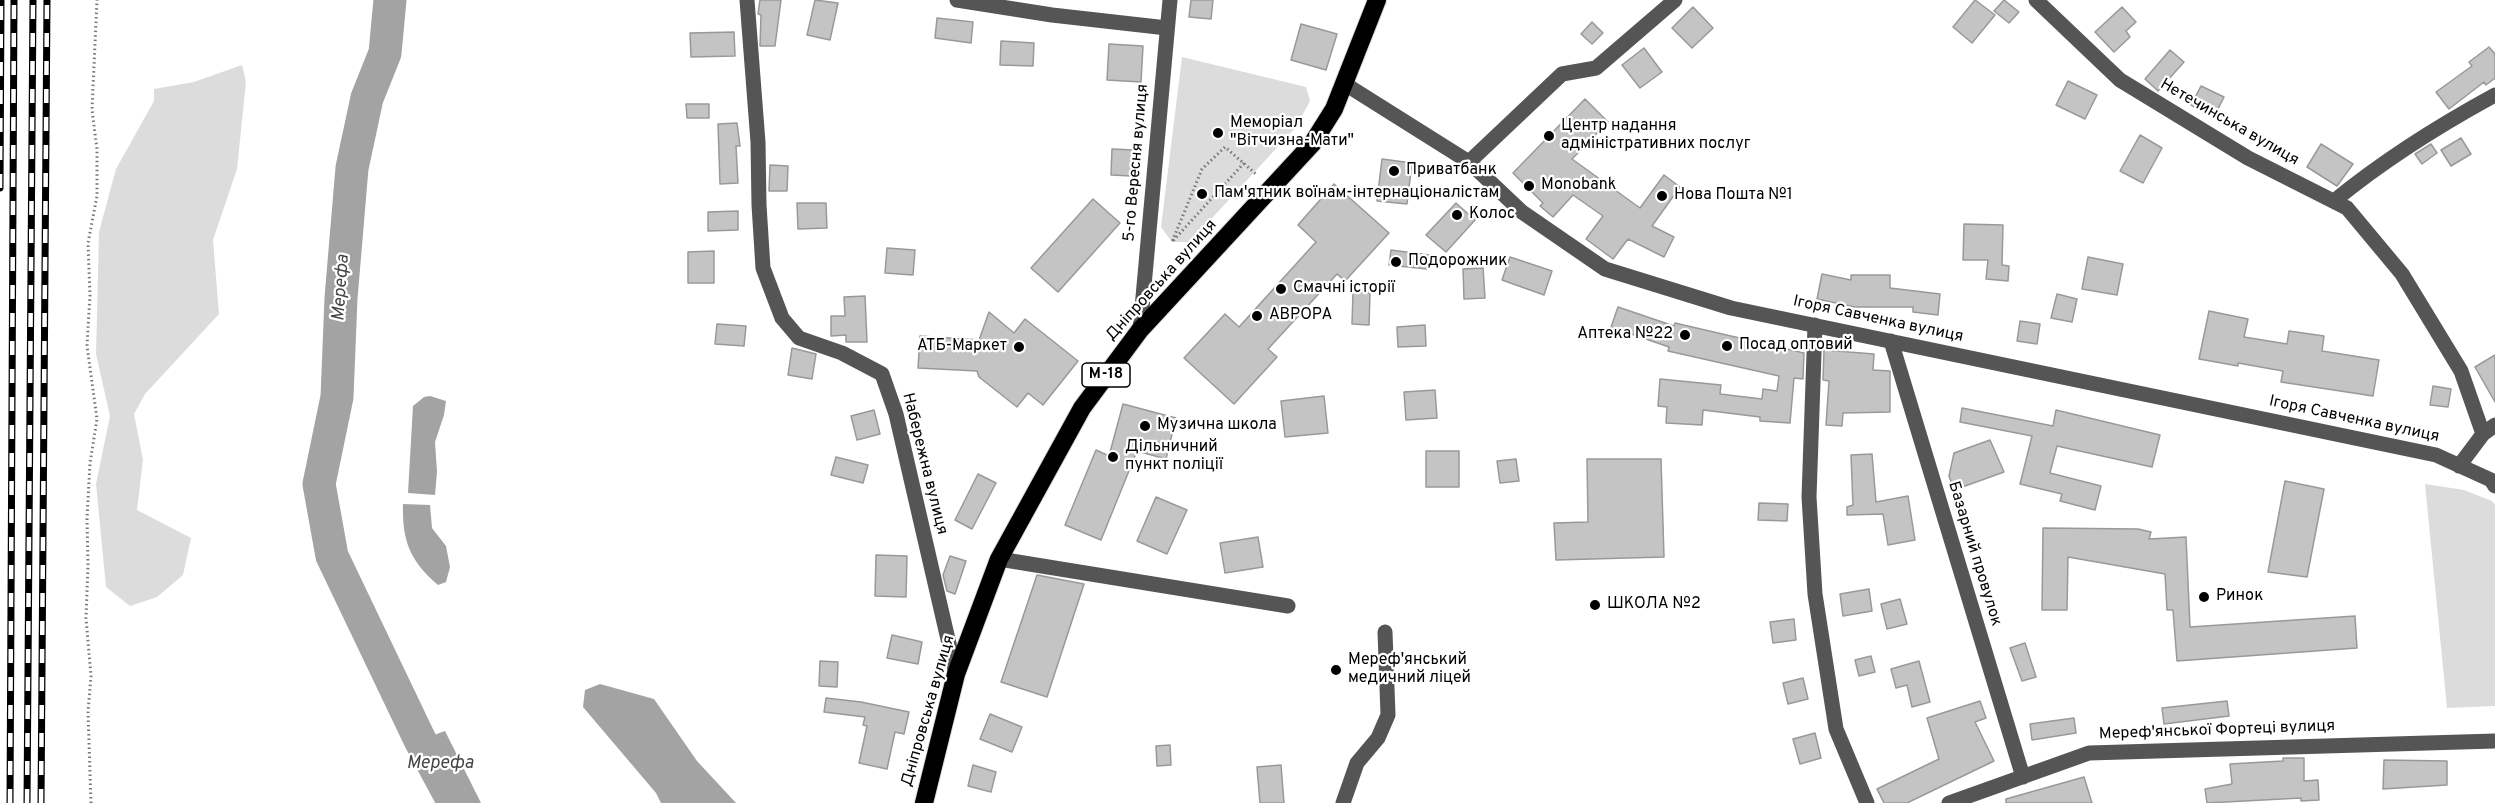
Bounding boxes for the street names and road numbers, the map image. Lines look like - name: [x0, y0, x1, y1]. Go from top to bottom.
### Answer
- street label: Нетечинська вулиця: [2156, 75, 2302, 171]
- street label: 5-го Вересня вулиця: [1121, 83, 1153, 243]
- street label: Дніпровська вулиця: [1102, 216, 1222, 346]
- street label: Ігоря Савченка вулиця: [1791, 293, 1965, 347]
- road number: М-18: [1082, 363, 1130, 387]
- street label: Набережна вулиця: [897, 391, 951, 537]
- street label: Ігоря Савченка вулиця: [2267, 393, 2441, 447]
- street label: Базарний провулок: [1943, 479, 2005, 629]
- street label: Дніпровська вулиця: [898, 633, 960, 789]
- street label: Мереф'янської Фортеці вулиця: [2099, 717, 2335, 745]

